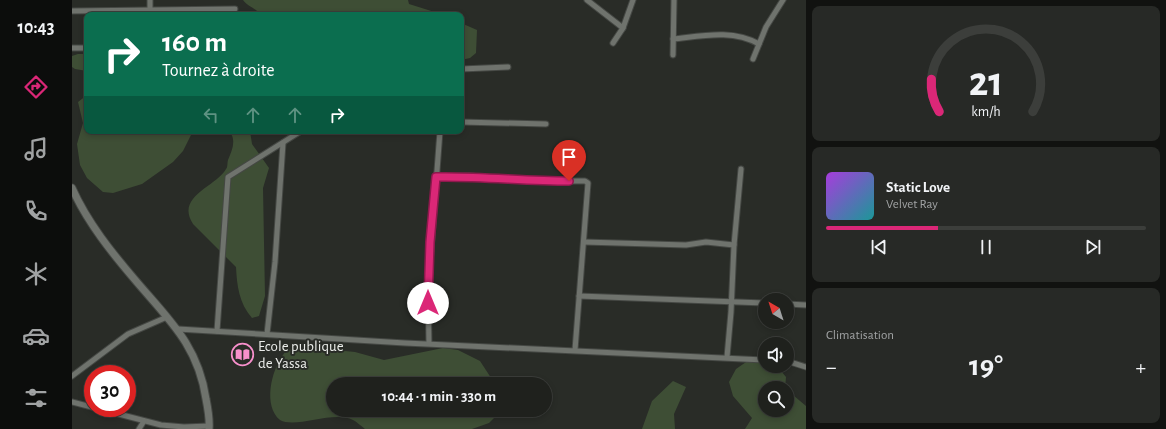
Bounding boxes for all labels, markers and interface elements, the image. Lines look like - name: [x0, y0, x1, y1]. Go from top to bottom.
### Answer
- text: 10:43: [18, 19, 54, 37]
- icon: right: [96, 28, 148, 80]
- text: 160 m: [162, 29, 227, 57]
- text: 21: [969, 61, 1003, 102]
- text: Tournez à droite: [162, 62, 275, 80]
- icon: directions: [22, 73, 50, 101]
- icon: left: [200, 104, 222, 126]
- icon: ahead: [242, 104, 264, 126]
- icon: ahead: [284, 104, 306, 126]
- icon: right: [326, 104, 348, 126]
- text: km/h: [971, 104, 1001, 118]
- icon: music: [22, 135, 50, 163]
- pin: [552, 140, 586, 181]
- icon: arrive: [558, 146, 580, 168]
- text: Static Love: [886, 180, 950, 195]
- icon: phone: [22, 197, 50, 225]
- text: Velvet Ray: [886, 198, 938, 211]
- icon: previous: [868, 236, 890, 258]
- icon: pause: [975, 236, 997, 258]
- icon: next: [1082, 236, 1104, 258]
- icon: climate: [22, 260, 50, 288]
- position arrow: [407, 282, 449, 324]
- north arrow: [758, 293, 794, 329]
- map controls: [758, 293, 794, 417]
- icon: car: [22, 322, 50, 350]
- text: Climatisation: [826, 329, 894, 342]
- button: sound: [758, 337, 794, 373]
- place label: Ecole publique de Yassa: [258, 339, 344, 371]
- library icon: Ecole publique de Yassa: [229, 342, 255, 368]
- text: 19°: [969, 351, 1003, 381]
- text: −: [826, 356, 837, 378]
- text: +: [1135, 356, 1146, 378]
- speed limit sign: 30: [84, 365, 136, 417]
- button: search: [758, 381, 794, 417]
- icon: filters: [22, 384, 50, 412]
- text: 10:44 · 1 min · 330 m: [382, 389, 496, 404]

